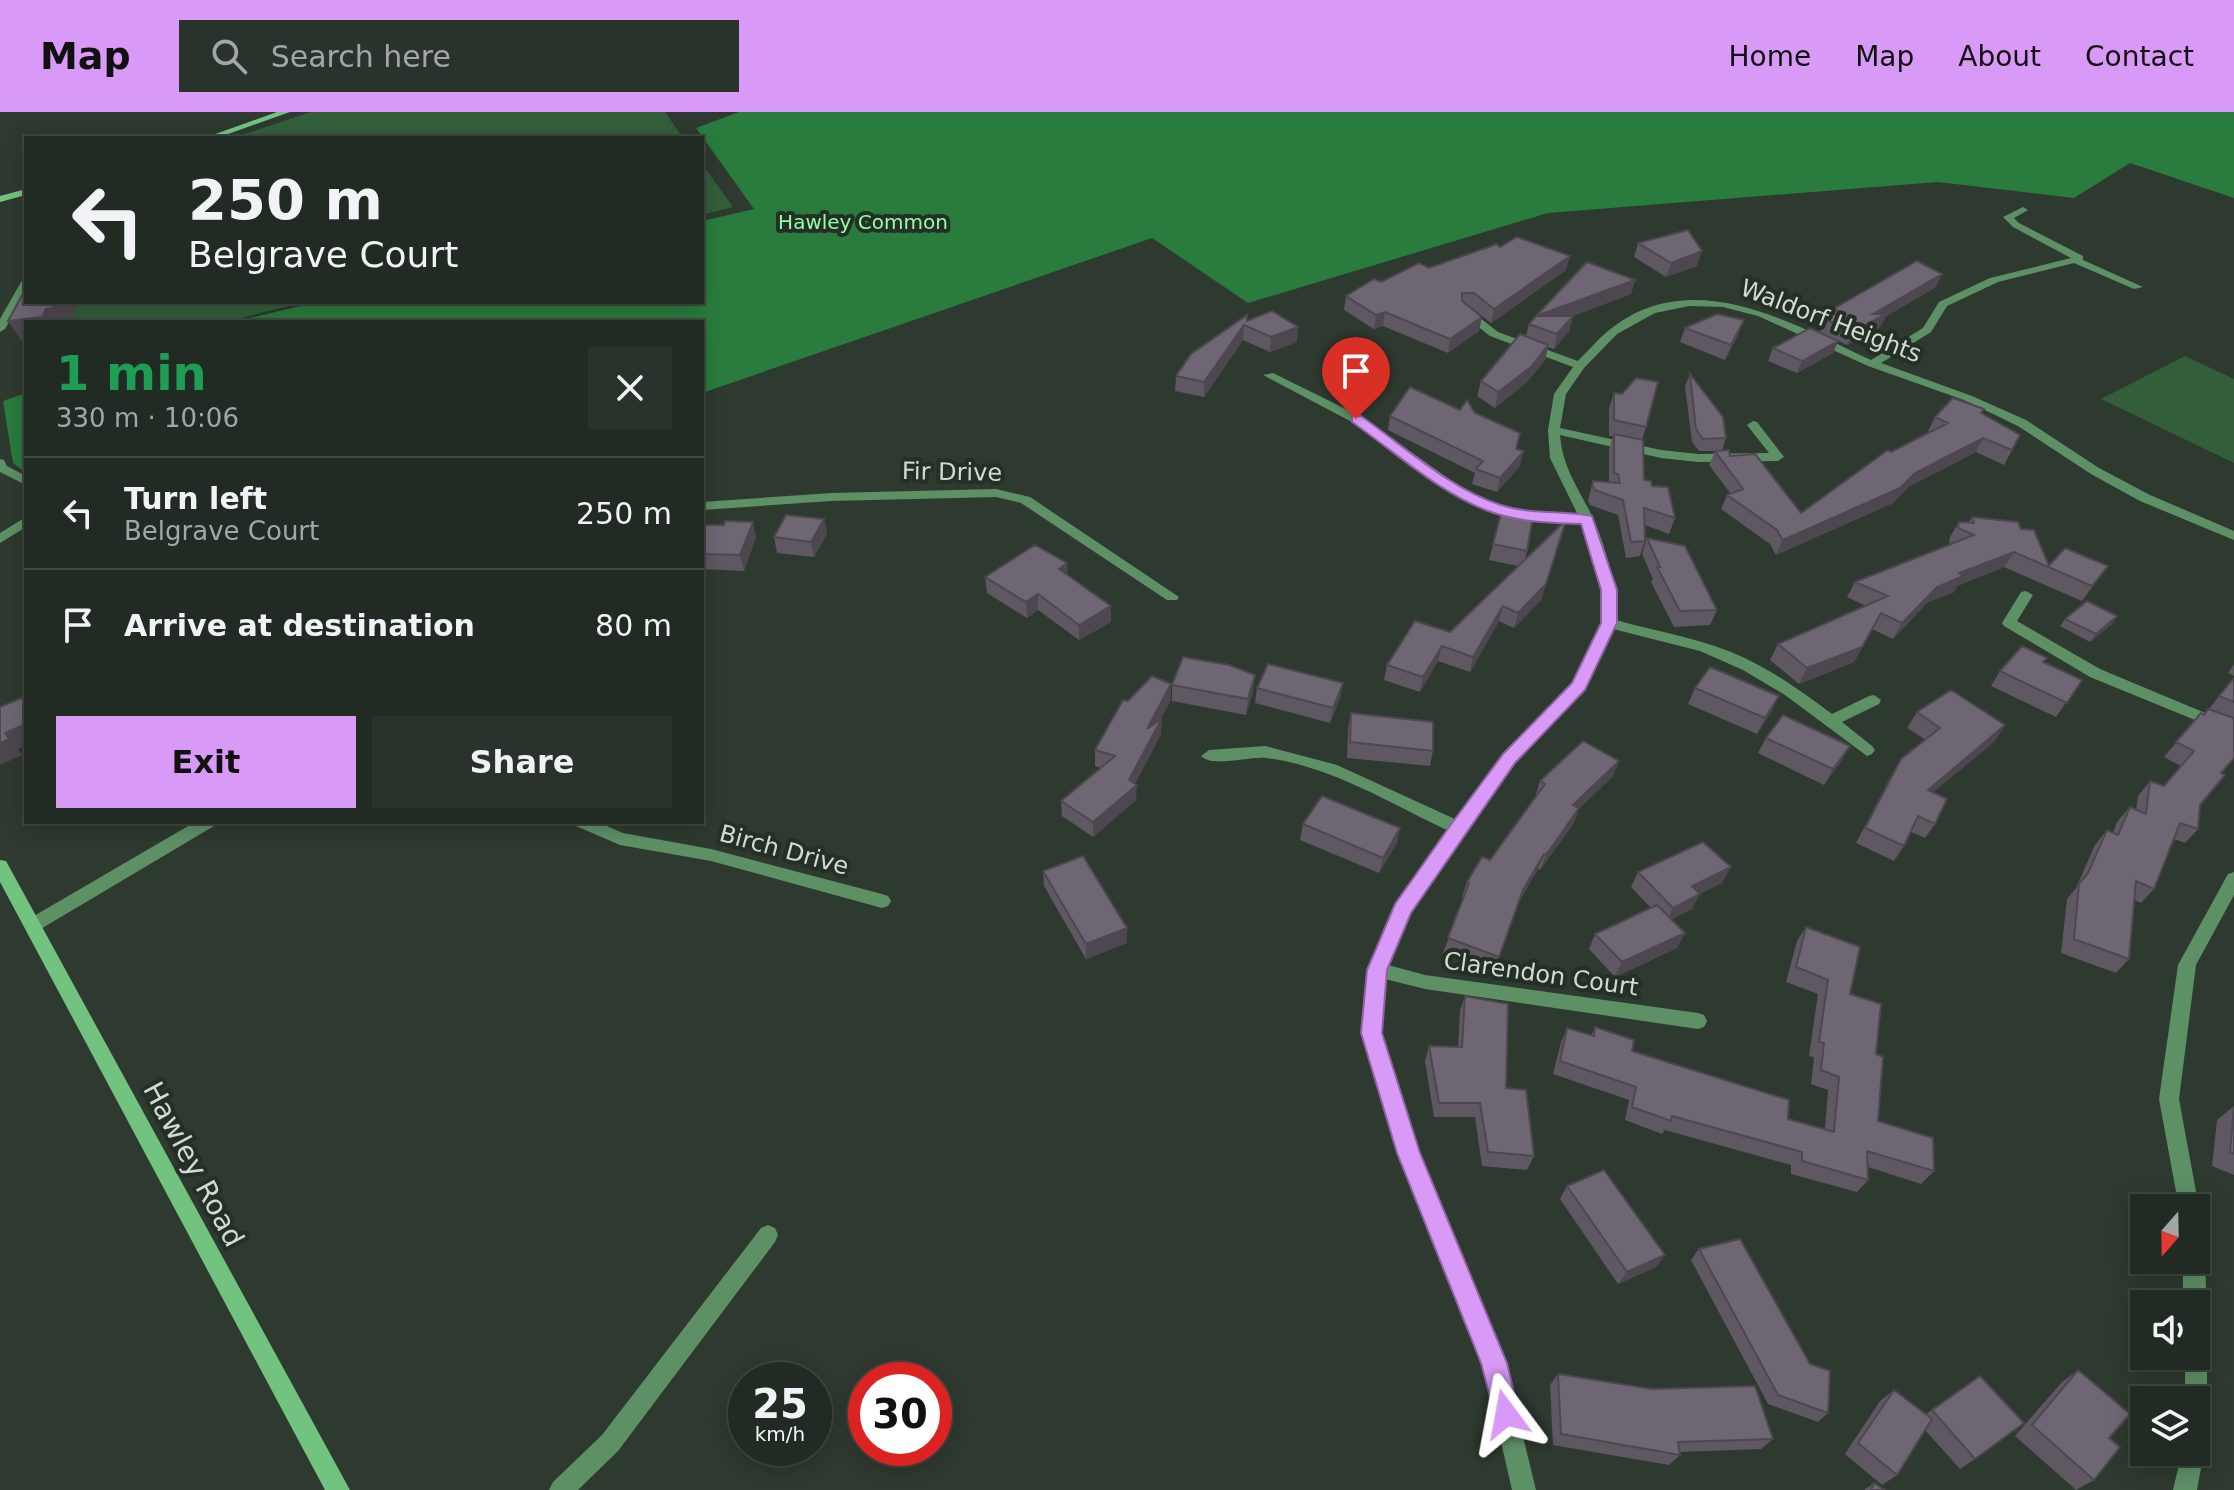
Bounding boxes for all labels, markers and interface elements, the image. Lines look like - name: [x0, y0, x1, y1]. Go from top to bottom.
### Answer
- search box: [179, 20, 739, 92]
- text: Map: [40, 34, 131, 78]
- icon: search: [207, 34, 251, 78]
- text: Search here: [271, 39, 451, 74]
- text: Home: [1728, 40, 1811, 73]
- text: Map: [1855, 40, 1914, 73]
- text: About: [1958, 40, 2041, 73]
- text: Contact: [2085, 40, 2194, 73]
- text: 250 m: [188, 167, 383, 232]
- icon: left: [56, 168, 160, 272]
- park label: Hawley Common: [778, 210, 948, 234]
- text: Belgrave Court: [188, 234, 458, 275]
- street label: Waldorf Heights: [1737, 274, 1925, 368]
- pin: [1322, 337, 1390, 419]
- text: 1 min: [56, 345, 207, 401]
- button: close: [588, 346, 672, 430]
- icon: arrive: [1334, 349, 1378, 393]
- text: 330 m · 10:06: [56, 403, 239, 433]
- street label: Fir Drive: [902, 457, 1002, 487]
- text: Turn left: [124, 481, 267, 516]
- icon: left: [56, 491, 100, 535]
- text: 250 m: [576, 496, 672, 531]
- text: Belgrave Court: [124, 516, 319, 546]
- icon: arrive: [56, 603, 100, 647]
- text: Arrive at destination: [124, 608, 475, 643]
- text: 80 m: [595, 608, 672, 643]
- button: Exit: [56, 716, 356, 808]
- button: Share: [372, 716, 672, 808]
- street label: Birch Drive: [716, 819, 852, 881]
- street label: Clarendon Court: [1442, 946, 1640, 1002]
- street label: Hawley Road: [136, 1076, 251, 1252]
- north arrow: [2130, 1194, 2210, 1274]
- map controls: [2130, 1194, 2210, 1466]
- button: sound: [2130, 1290, 2210, 1370]
- speed limit sign: 30: [848, 1362, 952, 1466]
- position arrow: [1464, 1372, 1548, 1456]
- text: 25: [752, 1381, 808, 1427]
- button: layers: [2130, 1386, 2210, 1466]
- text: km/h: [755, 1422, 805, 1446]

